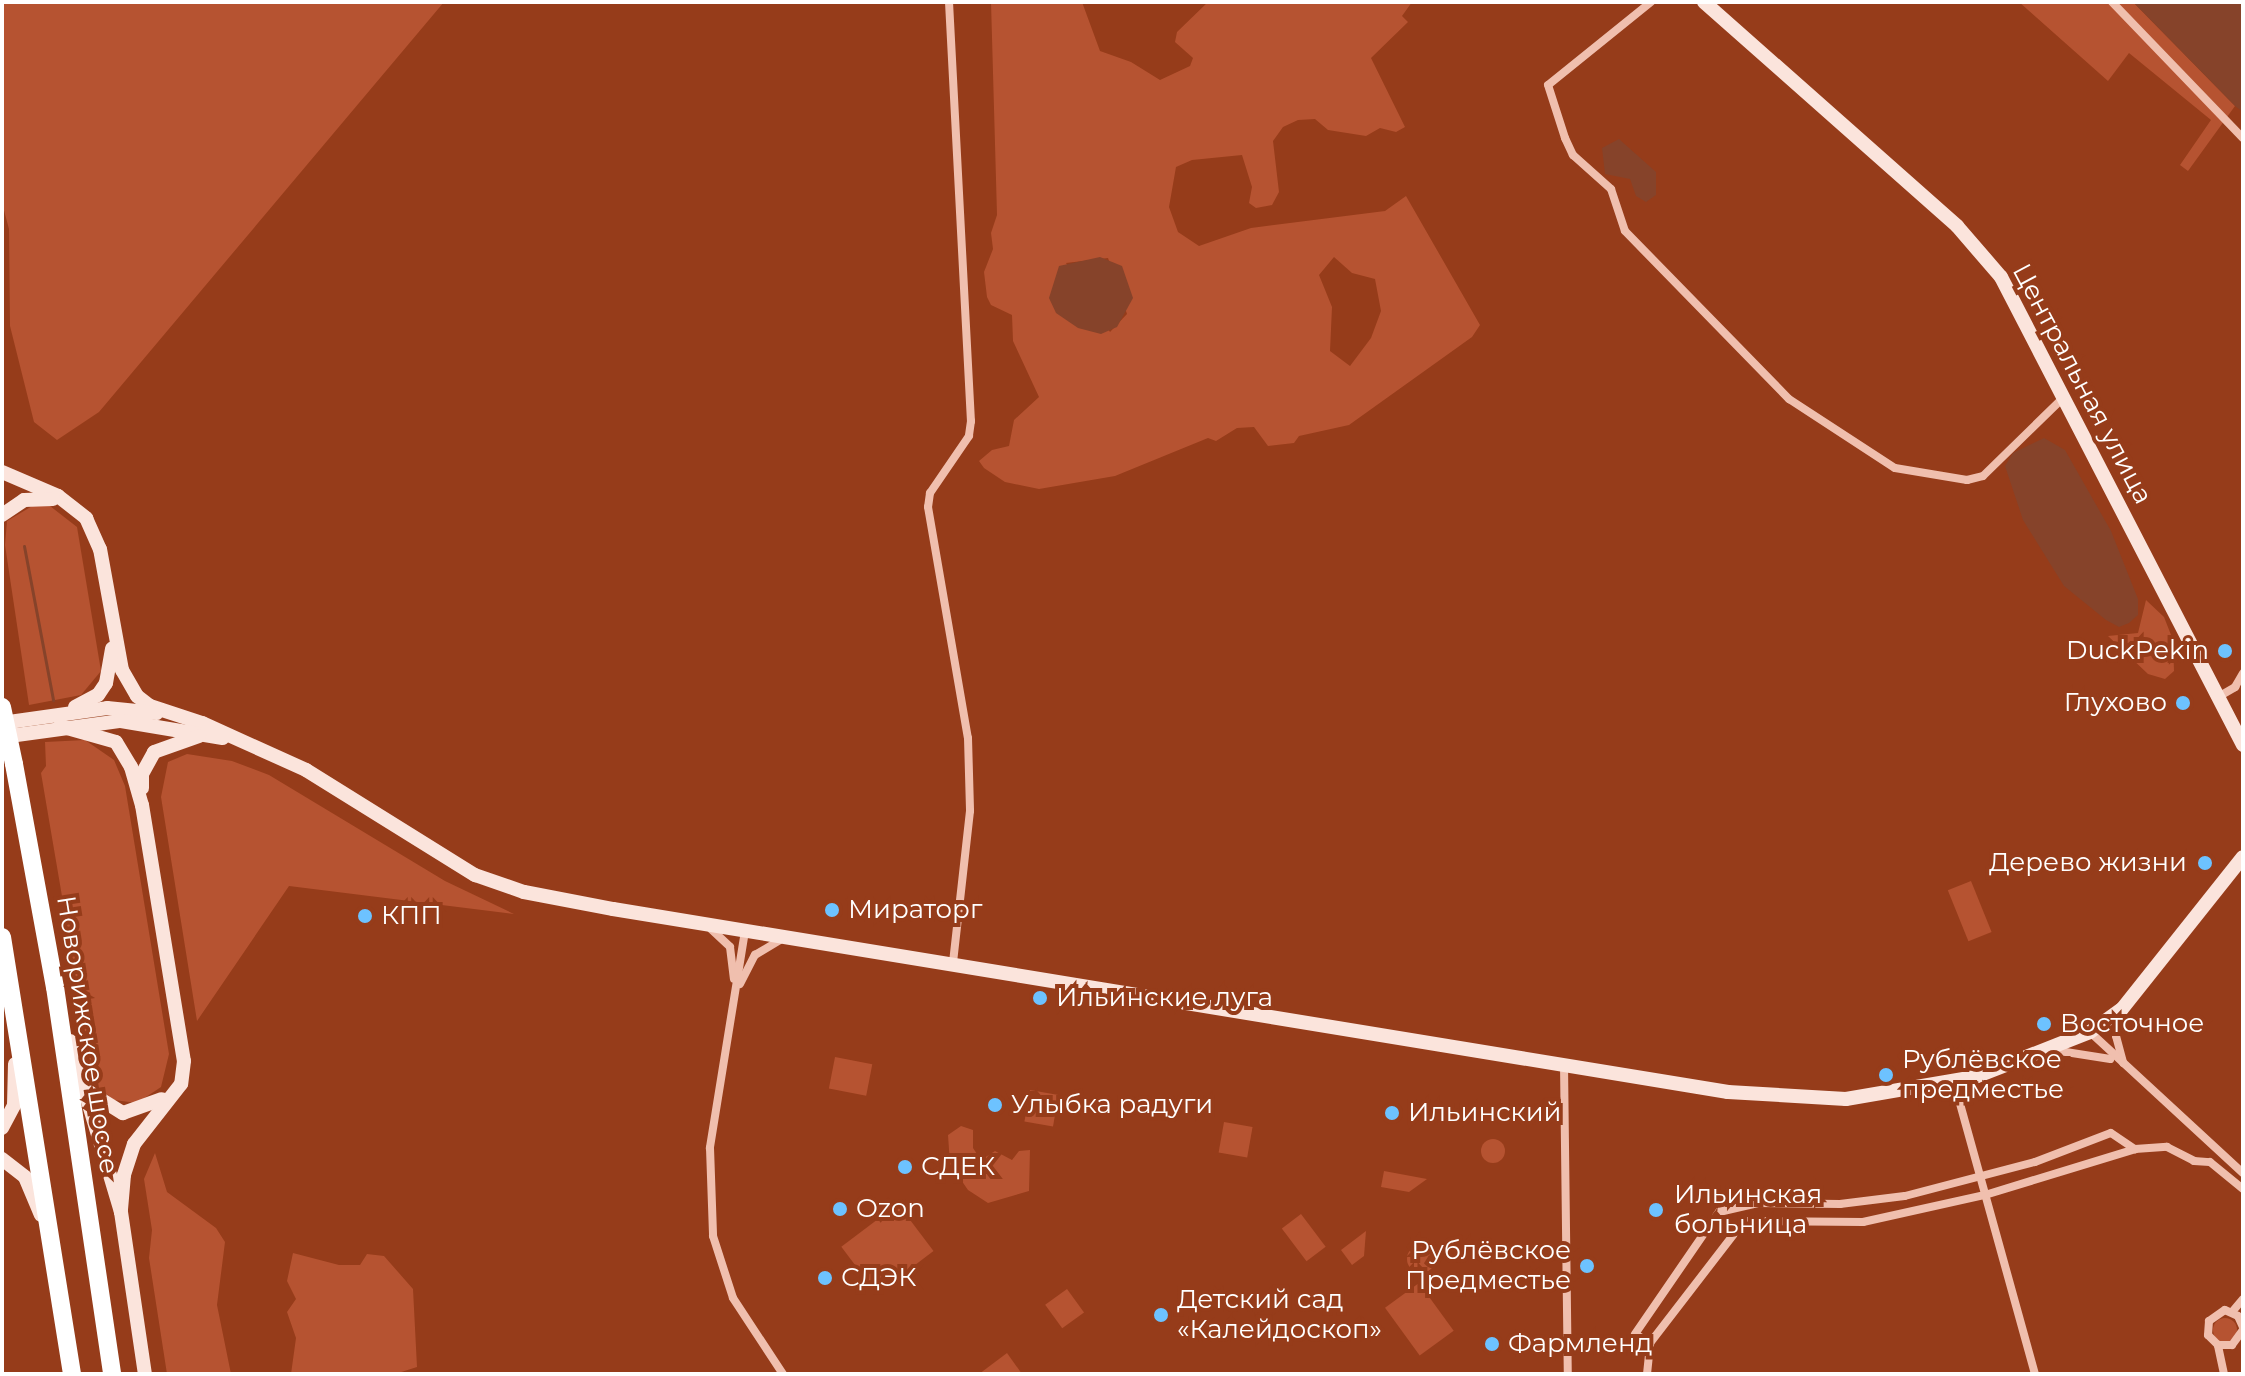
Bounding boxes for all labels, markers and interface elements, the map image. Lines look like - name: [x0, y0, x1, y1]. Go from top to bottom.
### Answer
- street label: Центральная улица: [2005, 259, 2159, 509]
- place label: DuckPekin: [2066, 635, 2209, 667]
- marker: DuckPekin: [2216, 642, 2234, 660]
- place label: Глухово: [2064, 687, 2167, 719]
- marker: Глухово: [2174, 694, 2192, 712]
- place label: Дерево жизни: [1989, 847, 2187, 879]
- marker: Дерево жизни: [2194, 852, 2216, 874]
- street label: Новорижское шоссе: [50, 894, 124, 1176]
- place label: Мираторг: [848, 894, 982, 926]
- place label: КПП: [381, 900, 442, 932]
- marker: Мираторг: [823, 901, 841, 919]
- marker: КПП: [356, 907, 374, 925]
- place label: Ильинские луга: [1056, 982, 1273, 1014]
- marker: Ильинские луга: [1031, 989, 1049, 1007]
- place label: Восточное: [2060, 1008, 2204, 1040]
- marker: Восточное: [2035, 1015, 2053, 1033]
- place label: Рублёвское предместье: [1902, 1044, 2064, 1106]
- marker: Рублёвское предместье: [1877, 1066, 1895, 1084]
- place label: Улыбка радуги: [1011, 1089, 1213, 1121]
- marker: Улыбка радуги: [986, 1096, 1004, 1114]
- place label: Ильинский: [1408, 1097, 1561, 1129]
- marker: Ильинский: [1383, 1104, 1401, 1122]
- place label: СДЕК: [921, 1151, 995, 1183]
- marker: СДЕК: [896, 1158, 914, 1176]
- place label: Ильинская больница: [1674, 1179, 1822, 1240]
- place label: Ozon: [856, 1193, 925, 1225]
- marker: Ильинская больница: [1645, 1199, 1667, 1221]
- marker: Ozon: [831, 1200, 849, 1218]
- place label: Рублёвское Предместье: [1405, 1235, 1571, 1296]
- marker: Рублёвское Предместье: [1578, 1257, 1596, 1275]
- place label: СДЭК: [841, 1262, 916, 1294]
- marker: СДЭК: [816, 1269, 834, 1287]
- place label: Детский сад «Калейдоскоп»: [1177, 1284, 1382, 1346]
- marker: Детский сад «Калейдоскоп»: [1152, 1306, 1170, 1324]
- place label: Фармленд: [1508, 1328, 1652, 1360]
- marker: Фармленд: [1483, 1335, 1501, 1353]

